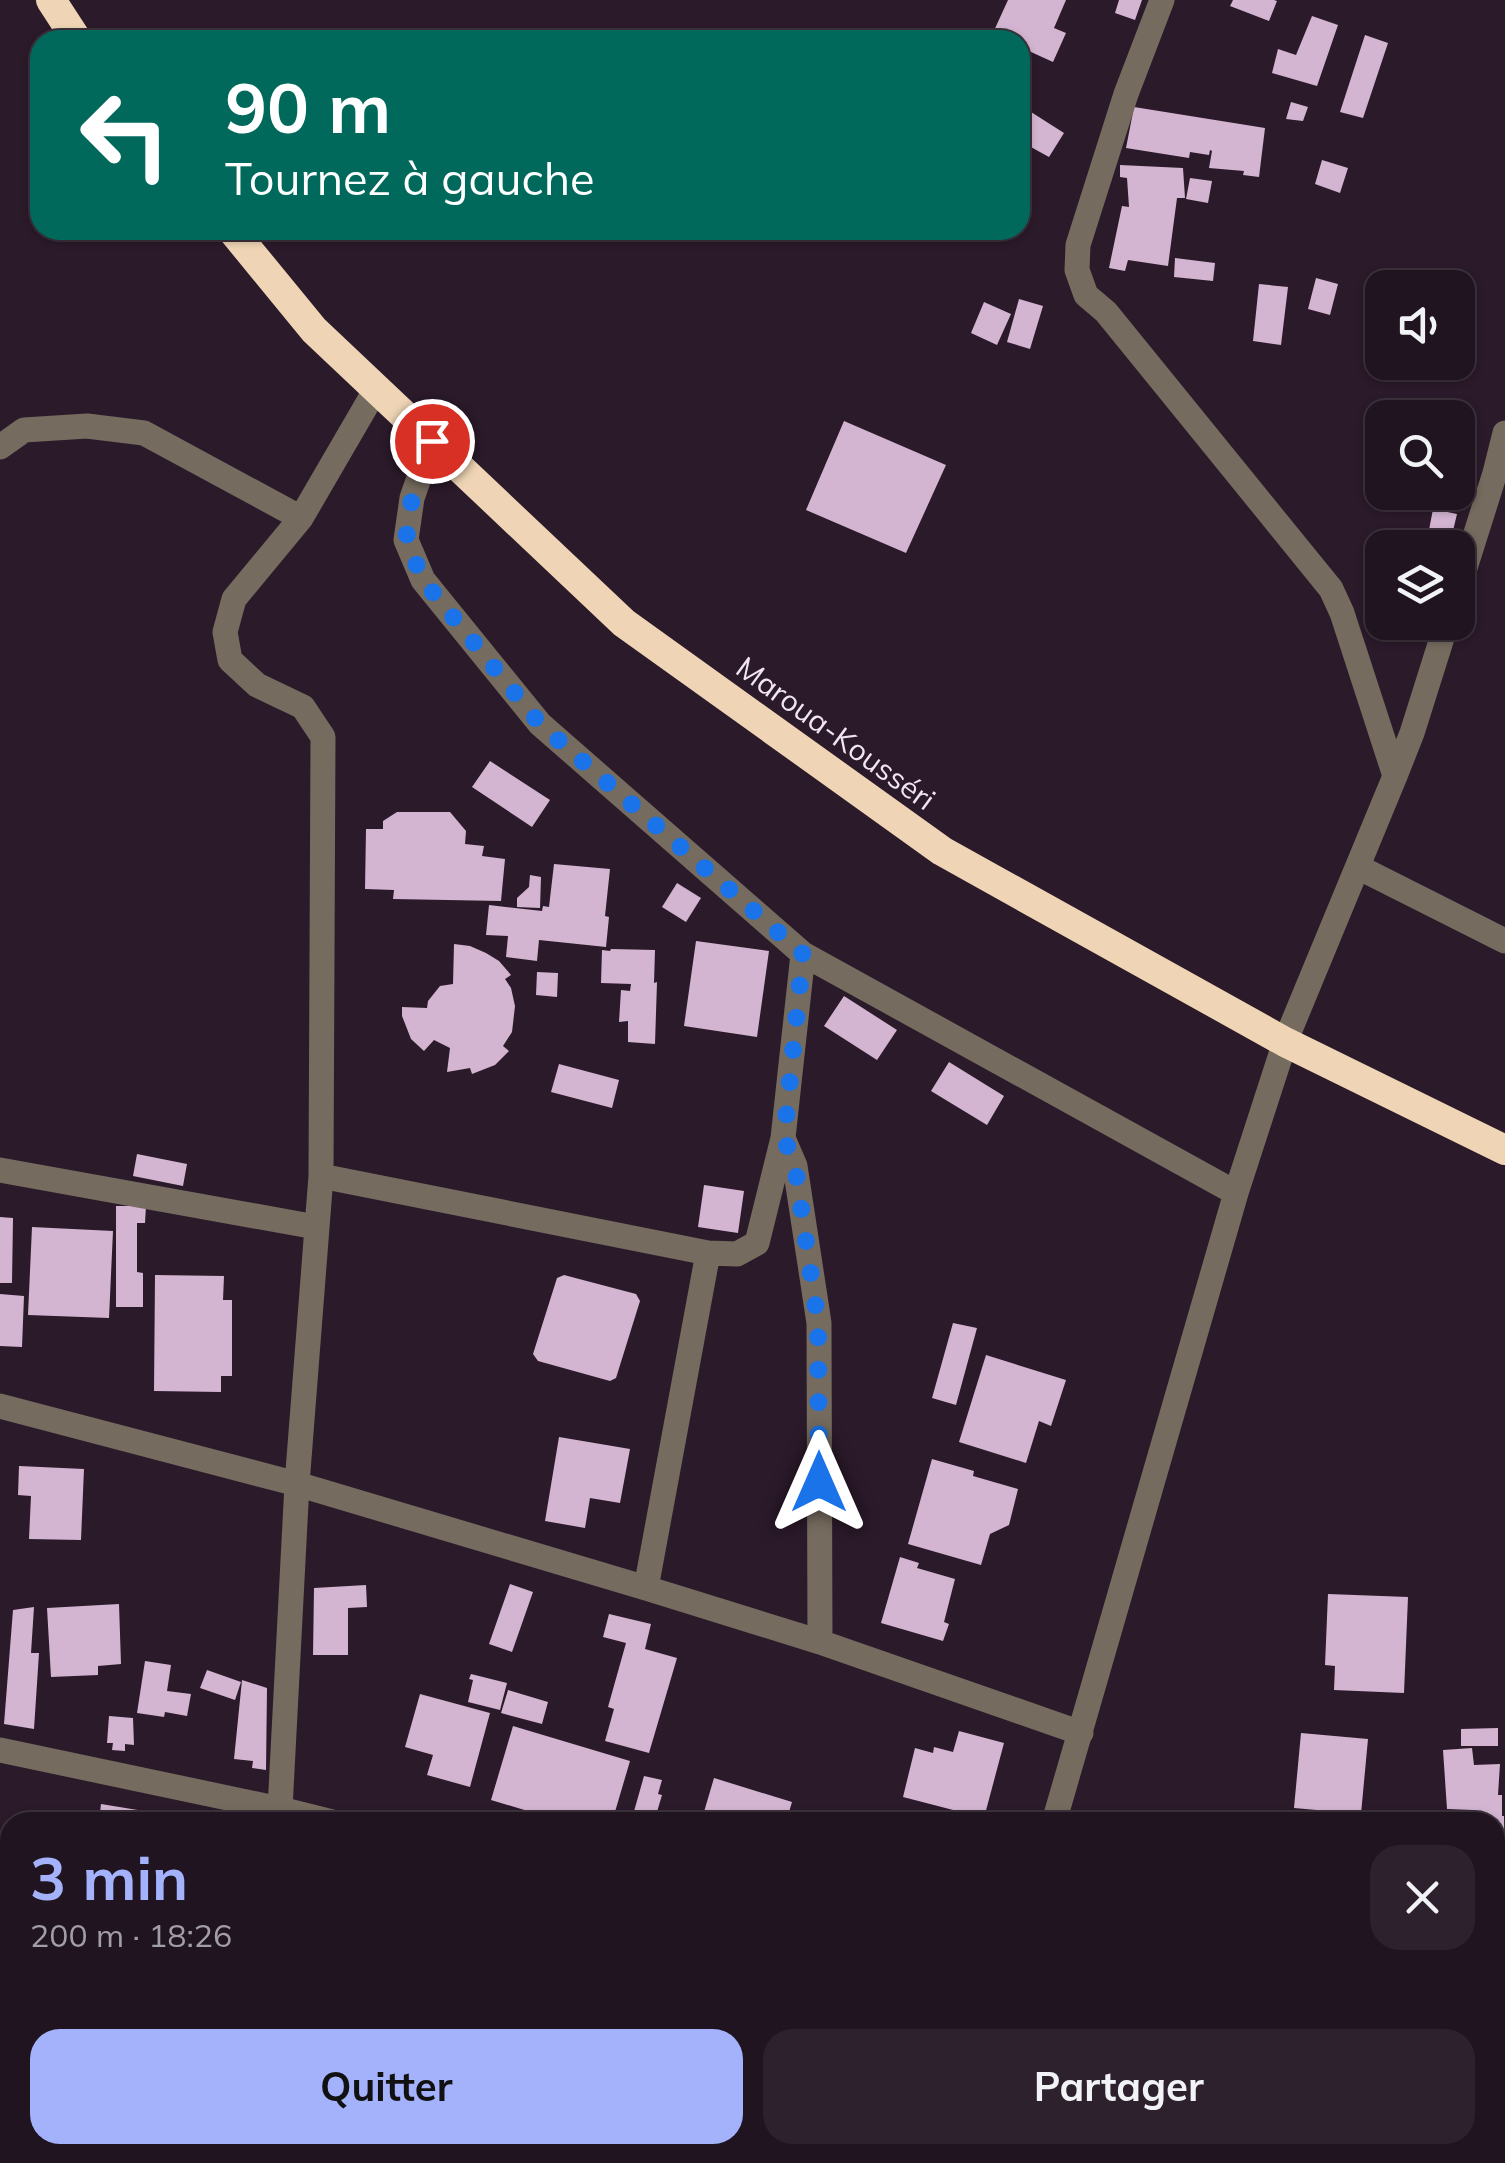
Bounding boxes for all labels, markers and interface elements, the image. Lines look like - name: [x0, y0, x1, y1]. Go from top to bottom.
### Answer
- text: 90 m: [225, 63, 391, 151]
- icon: left: [60, 70, 190, 200]
- text: Tournez à gauche: [225, 150, 595, 206]
- map controls: [1365, 270, 1475, 640]
- button: sound: [1365, 270, 1475, 380]
- pin: [390, 399, 475, 484]
- button: search: [1365, 400, 1475, 510]
- icon: arrive: [405, 414, 460, 469]
- button: layers: [1365, 530, 1475, 640]
- street label: Maroua-Kousséri: [729, 648, 943, 818]
- position arrow: [767, 1430, 871, 1534]
- text: 3 min: [30, 1840, 188, 1915]
- button: close: [1370, 1845, 1475, 1950]
- text: 200 m · 18:26: [30, 1915, 232, 1955]
- button: Quitter: [30, 2029, 743, 2144]
- button: Partager: [763, 2029, 1475, 2144]

